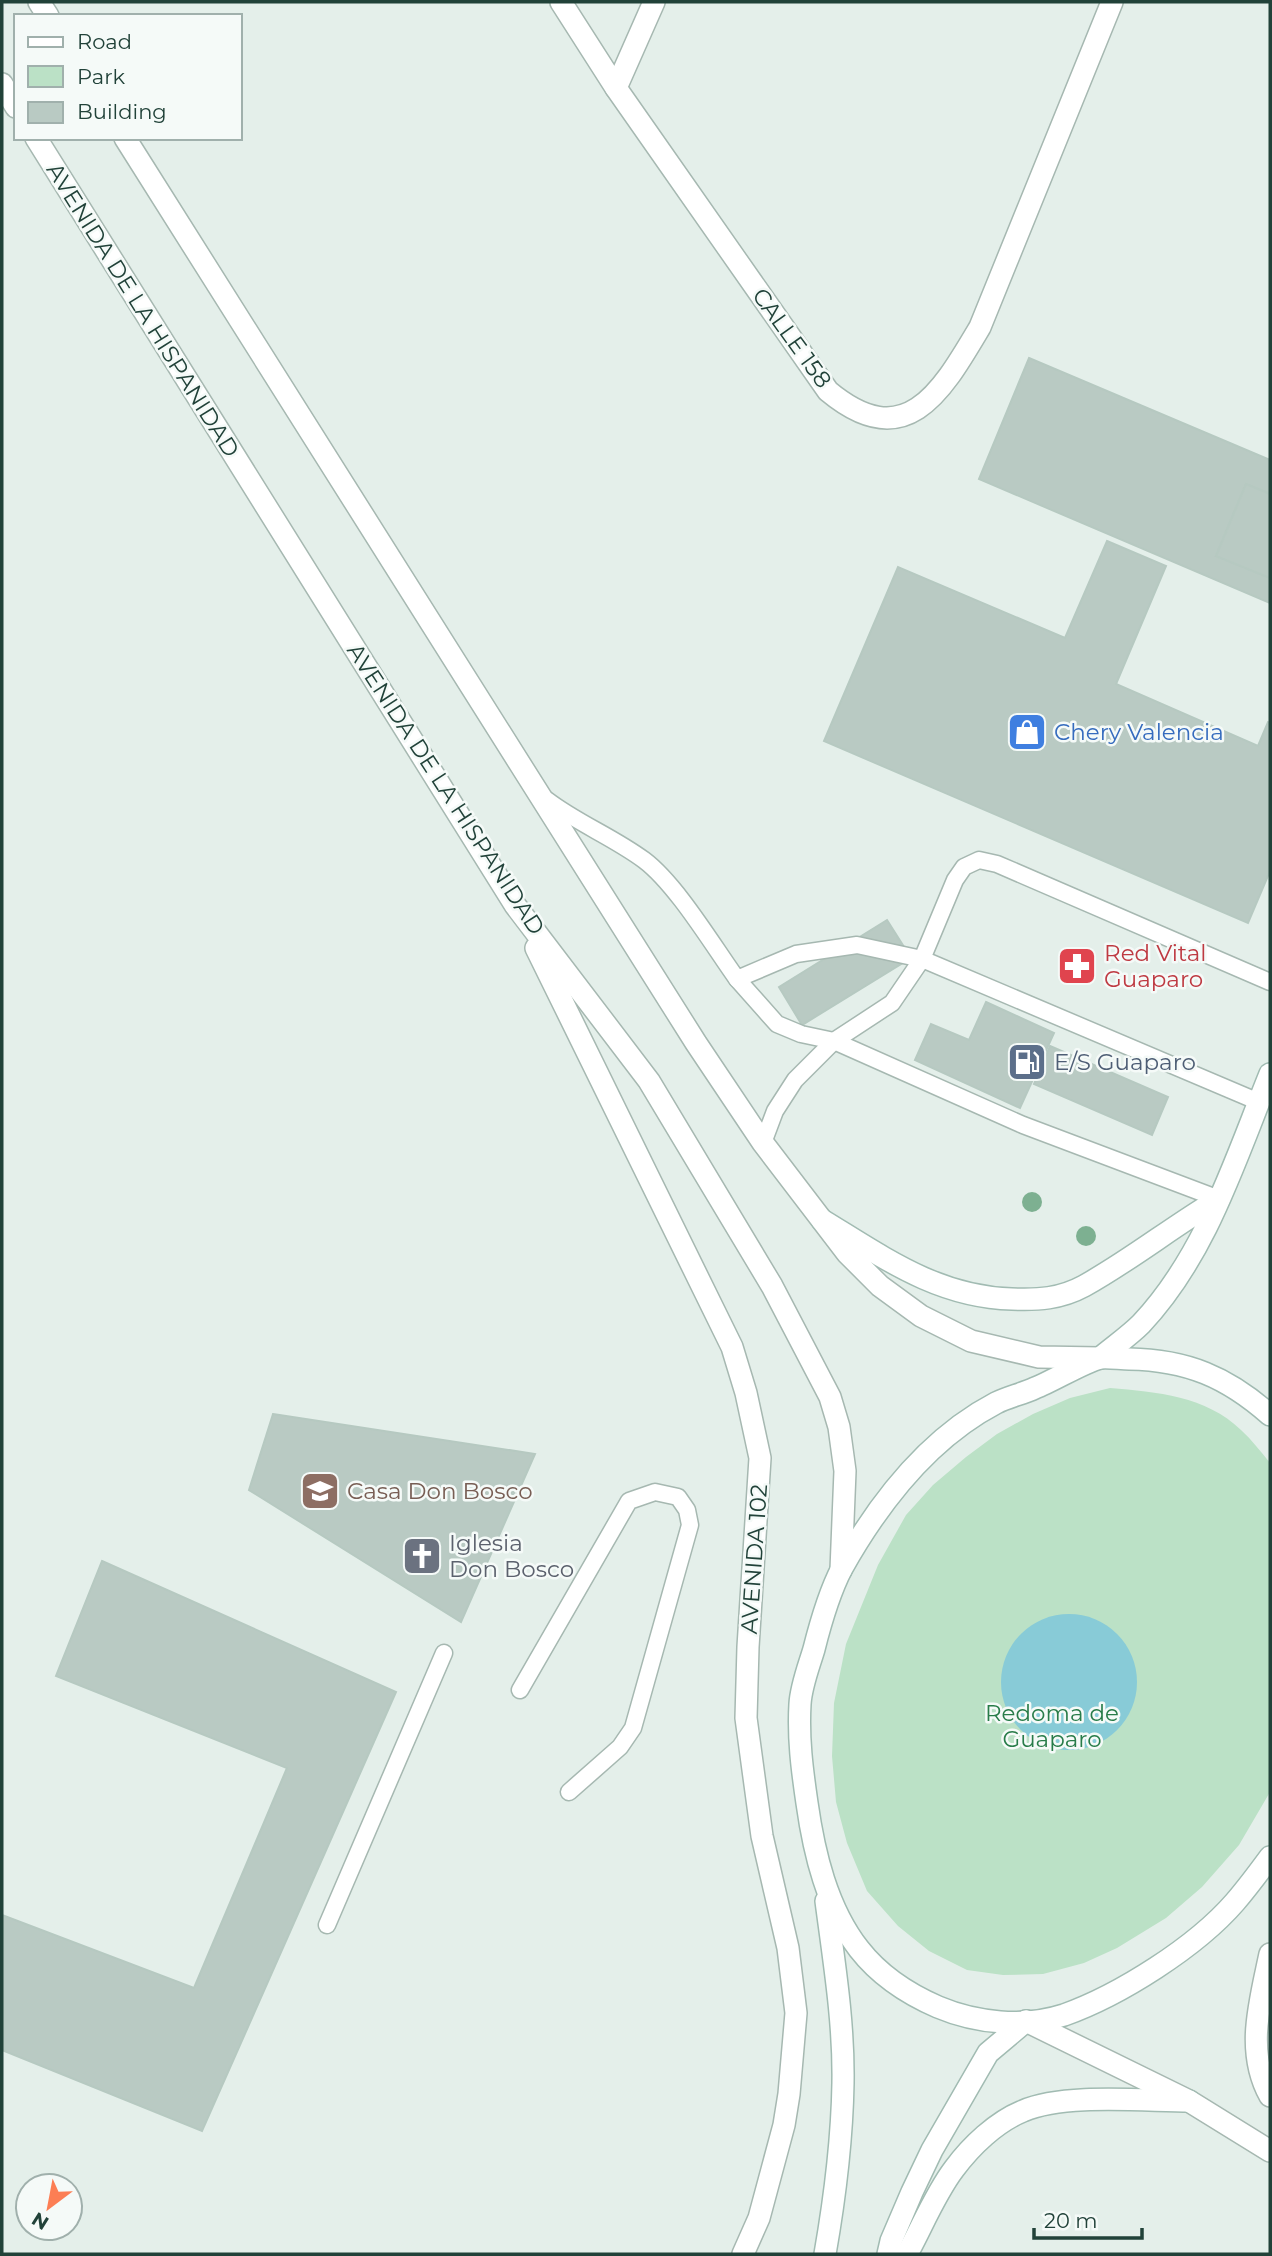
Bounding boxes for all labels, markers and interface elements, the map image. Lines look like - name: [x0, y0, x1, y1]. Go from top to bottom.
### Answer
- legend: [14, 14, 242, 140]
- text: Road: [77, 29, 132, 54]
- text: Park: [77, 64, 125, 89]
- text: Building: [77, 99, 167, 124]
- street label: AVENIDA DE LA HISPANIDAD: [41, 158, 245, 462]
- street label: CALLE 158: [746, 282, 838, 394]
- street label: AVENIDA DE LA HISPANIDAD: [341, 638, 551, 940]
- shop icon: Chery Valencia: [1006, 711, 1048, 753]
- place label: Chery Valencia: [1054, 718, 1224, 746]
- place label: Red Vital Guaparo: [1104, 939, 1206, 993]
- pharmacy icon: Red Vital Guaparo: [1056, 945, 1098, 987]
- fuel station icon: E/S Guaparo: [1006, 1041, 1048, 1083]
- place label: E/S Guaparo: [1054, 1048, 1196, 1076]
- school or university icon: Casa Don Bosco: [299, 1470, 341, 1512]
- place label: Casa Don Bosco: [347, 1477, 533, 1505]
- street label: AVENIDA 102: [735, 1483, 773, 1635]
- place label: Iglesia Don Bosco: [449, 1529, 574, 1583]
- church icon: Iglesia Don Bosco: [401, 1535, 443, 1577]
- park label: Redoma de Guaparo: [985, 1699, 1119, 1753]
- north arrow: [14, 2172, 84, 2242]
- scale bar: [1034, 2196, 1142, 2240]
- text: N: [28, 2207, 53, 2235]
- text: 20 m: [1044, 2208, 1098, 2233]

